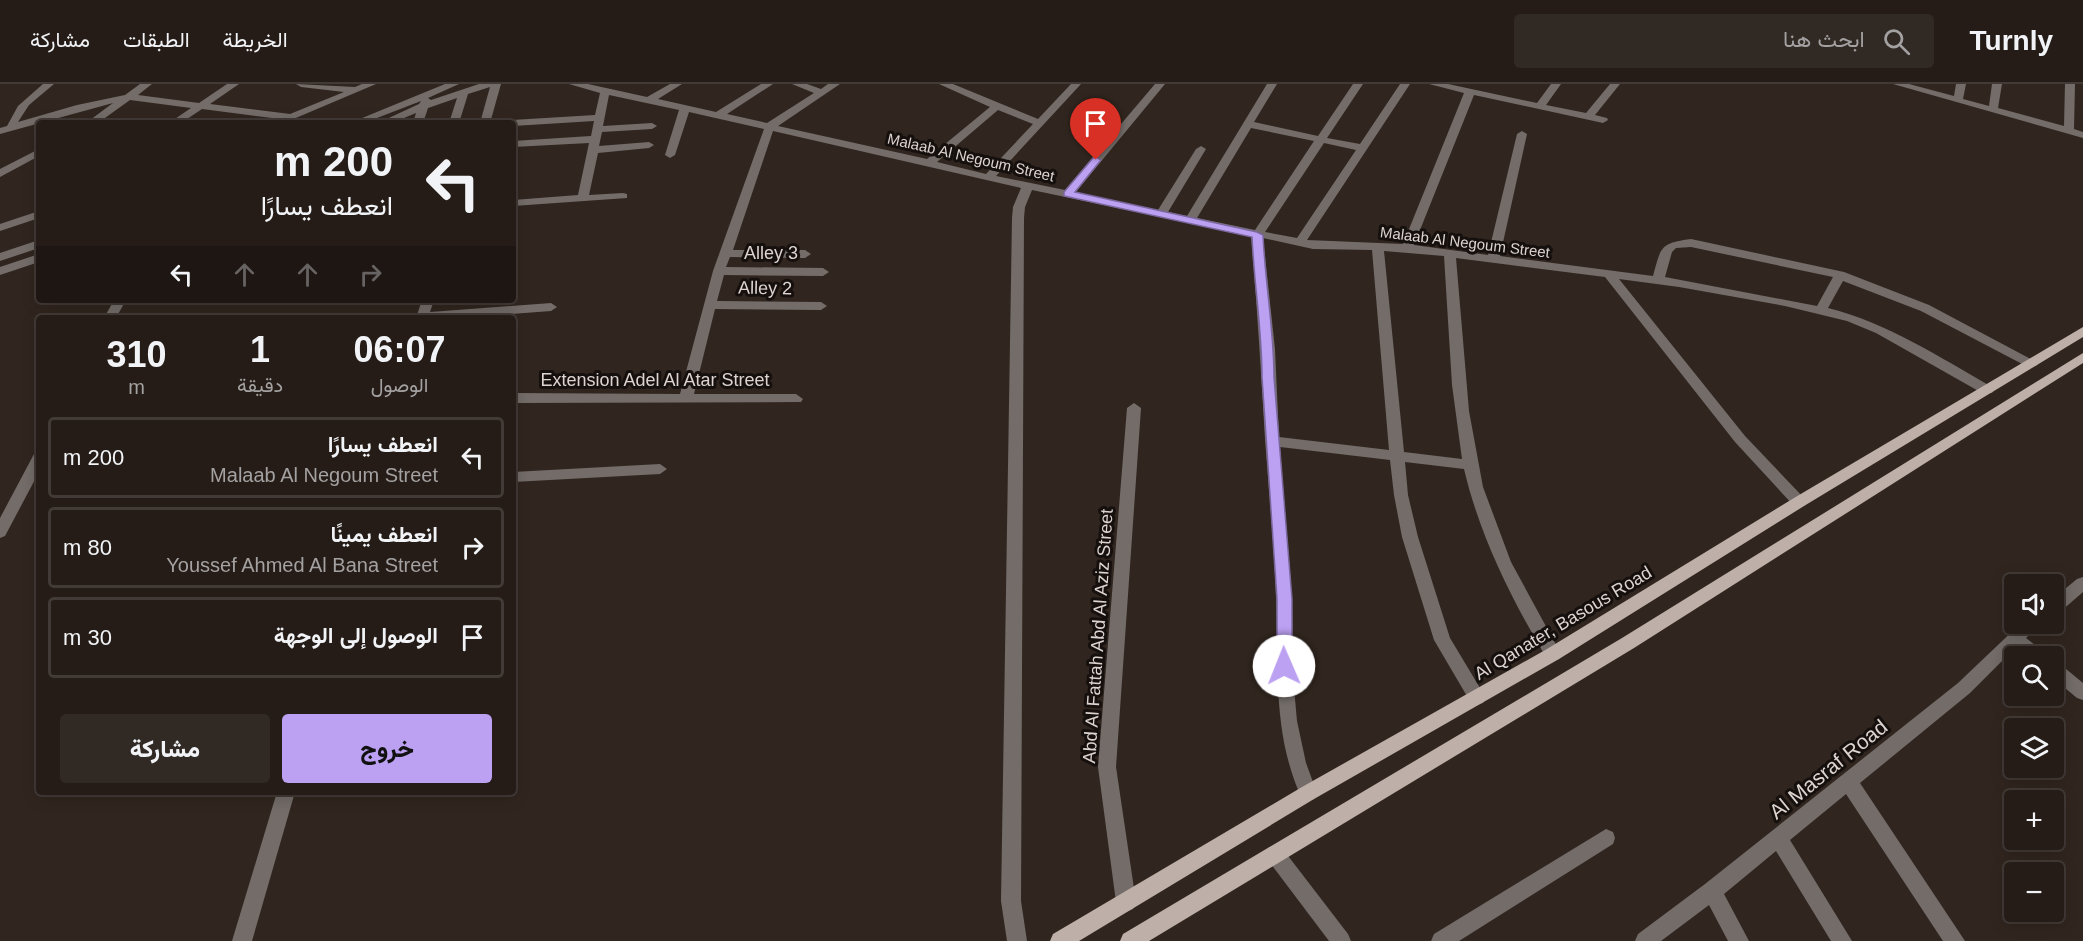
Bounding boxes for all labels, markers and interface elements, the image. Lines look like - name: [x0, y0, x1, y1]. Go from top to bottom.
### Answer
- search box: [1514, 14, 1934, 68]
- icon: search: [1880, 25, 1913, 58]
- text: Turnly: [1970, 25, 2053, 56]
- text: ابحث هنا: [1783, 27, 1865, 52]
- text: مشاركة: [30, 28, 90, 51]
- text: الطبقات: [123, 28, 190, 51]
- text: الخريطة: [223, 28, 288, 51]
- pin: [1070, 98, 1121, 160]
- icon: arrive: [1079, 107, 1112, 140]
- street label: Malaab Al Negoum Street: [886, 129, 1057, 185]
- text: 200 m: [274, 138, 393, 185]
- icon: left: [414, 144, 492, 222]
- text: انعطف يسارًا: [261, 191, 393, 221]
- street label: Malaab Al Negoum Street: [1379, 223, 1552, 261]
- street label: Alley 3: [744, 243, 798, 263]
- icon: left: [165, 258, 198, 291]
- icon: ahead: [228, 258, 261, 291]
- icon: ahead: [291, 258, 324, 291]
- icon: right: [354, 258, 387, 291]
- street label: Alley 2: [738, 278, 792, 298]
- text: 1: [250, 329, 270, 370]
- text: 06:07: [354, 329, 446, 370]
- text: 310: [106, 334, 167, 375]
- street label: Extension Adel Al Atar Street: [540, 370, 770, 390]
- text: دقيقة: [237, 374, 283, 396]
- text: الوصول: [371, 374, 428, 396]
- text: m: [128, 376, 145, 398]
- text: انعطف يسارًا: [328, 432, 438, 457]
- icon: left: [456, 441, 489, 474]
- text: 200 m: [63, 445, 124, 470]
- text: Malaab Al Negoum Street: [210, 464, 438, 486]
- street label: Abd Al Fattah Abd Al Aziz Street: [1079, 508, 1117, 764]
- text: انعطف يمينًا: [330, 522, 438, 547]
- icon: right: [456, 531, 489, 564]
- text: 80 m: [63, 535, 112, 560]
- text: Youssef Ahmed Al Bana Street: [166, 554, 438, 576]
- street label: Al Qanater, Basous Road: [1471, 562, 1655, 684]
- map controls: [2004, 574, 2064, 922]
- button: sound: [2004, 574, 2064, 634]
- icon: arrive: [456, 621, 489, 654]
- text: الوصول إلى الوجهة: [274, 623, 438, 648]
- text: 30 m: [63, 625, 112, 650]
- position arrow: [1252, 634, 1316, 698]
- button: search: [2004, 646, 2064, 706]
- button: مشاركة: [60, 714, 270, 783]
- button: خروج: [282, 714, 492, 783]
- street label: Al Masraf Road: [1765, 715, 1891, 823]
- button: layers: [2004, 718, 2064, 778]
- button: +: [2004, 790, 2064, 850]
- button: −: [2004, 862, 2064, 922]

